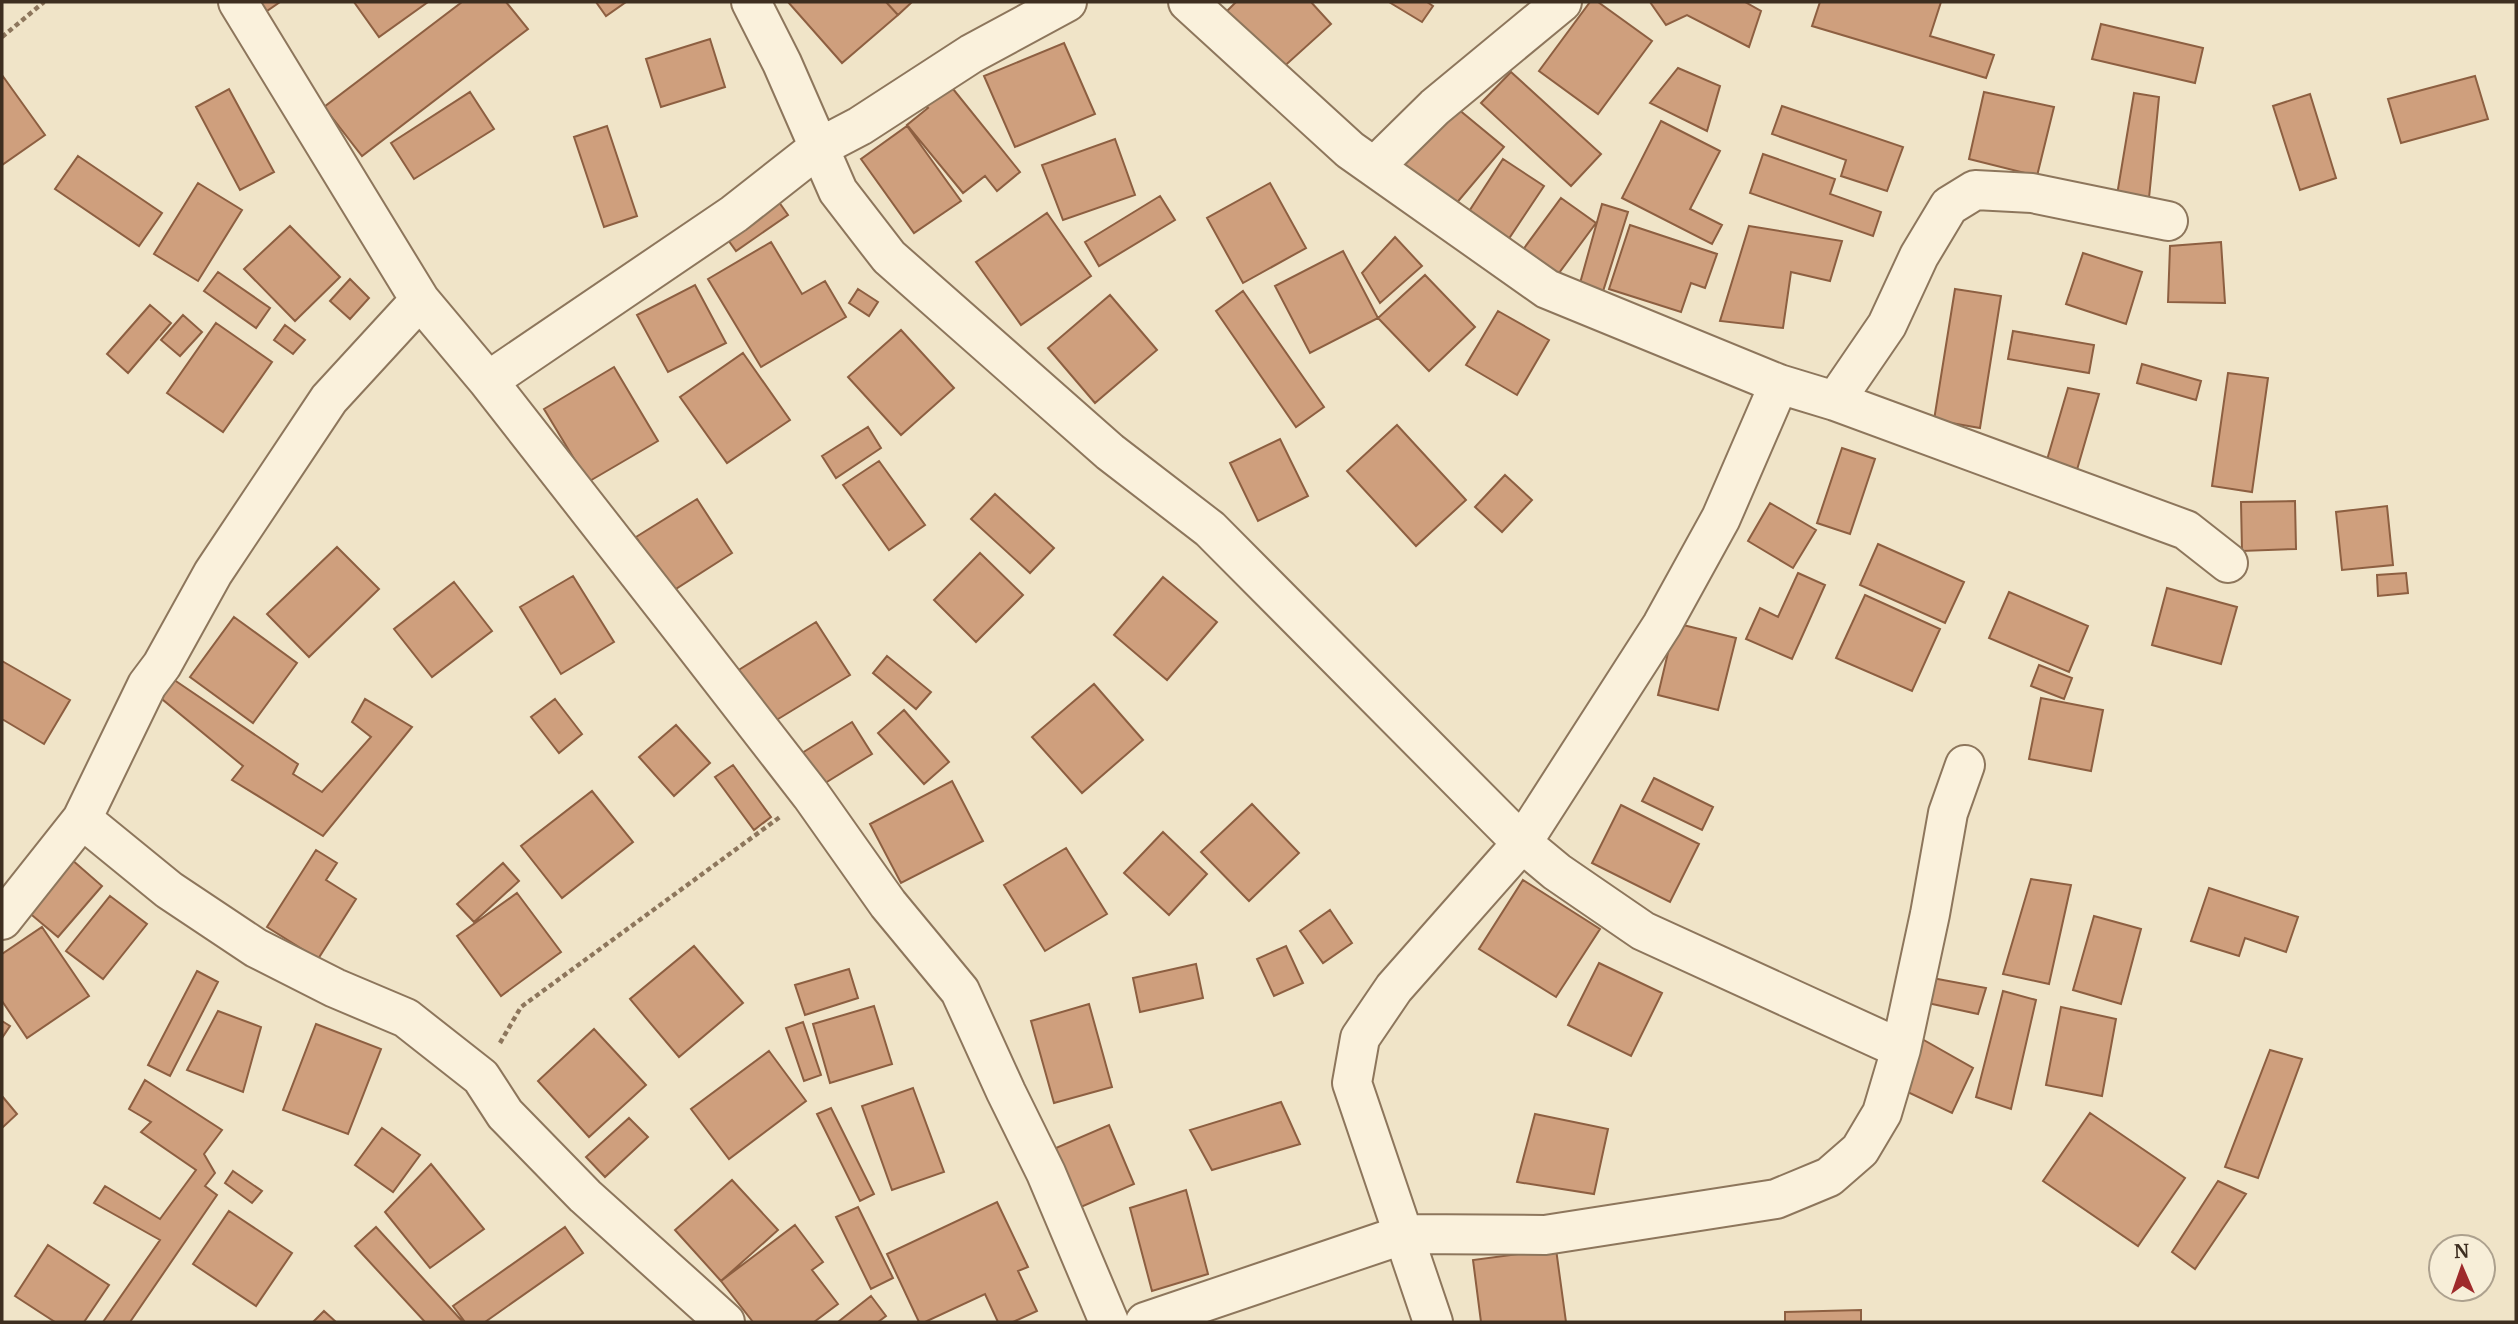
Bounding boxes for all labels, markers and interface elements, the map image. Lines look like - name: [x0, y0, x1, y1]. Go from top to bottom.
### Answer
- north arrow: [2427, 1233, 2497, 1303]
- text: N: [2453, 1239, 2469, 1263]

